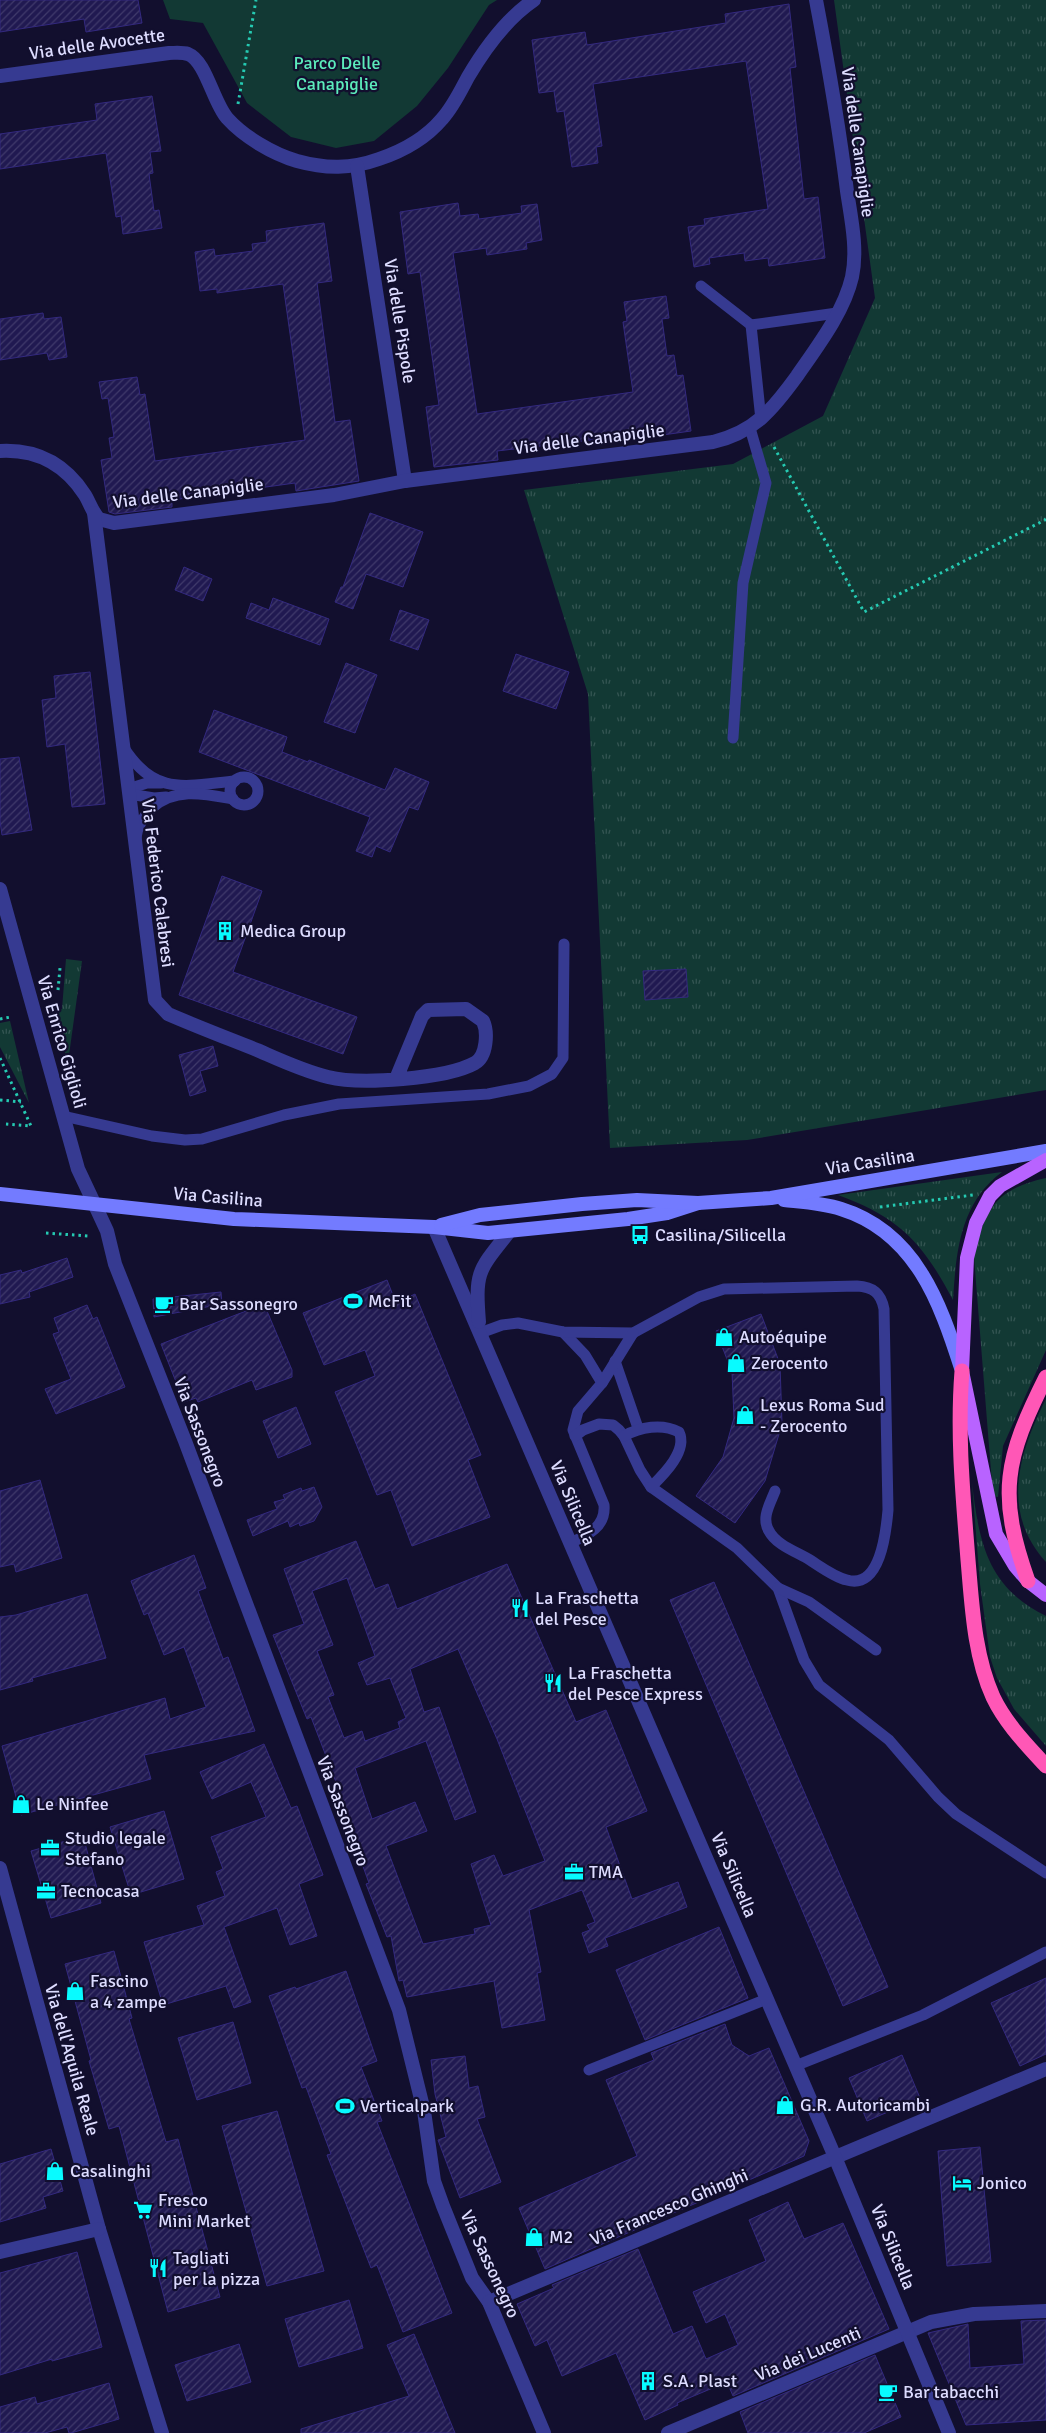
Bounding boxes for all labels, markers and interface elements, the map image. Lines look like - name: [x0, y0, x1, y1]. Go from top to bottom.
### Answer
- street label: Via delle Avocette: [28, 24, 166, 64]
- park label: Parco Delle Canapiglie: [294, 52, 380, 95]
- street label: Via delle Canapiglie: [837, 65, 879, 219]
- street label: Via delle Pispole: [379, 257, 421, 385]
- street label: Via delle Canapiglie: [512, 419, 666, 459]
- street label: Via delle Canapiglie: [111, 473, 265, 513]
- street label: Via Federico Calabresi: [137, 797, 179, 969]
- building icon: Medica Group: [214, 920, 236, 942]
- place label: Medica Group: [240, 920, 346, 942]
- street label: Via Enrico Giglioli: [33, 973, 91, 1111]
- street label: Via Casilina: [824, 1144, 916, 1180]
- street label: Via Casilina: [172, 1182, 264, 1212]
- bus stop icon: Casilina/Silicella: [629, 1224, 651, 1246]
- place label: Casilina/Silicella: [655, 1224, 786, 1246]
- sports icon: McFit: [342, 1290, 364, 1312]
- place label: McFit: [368, 1290, 412, 1312]
- cafe icon: Bar Sassonegro: [153, 1293, 175, 1315]
- place label: Bar Sassonegro: [179, 1293, 298, 1315]
- shop icon: Autoéquipe: [713, 1326, 735, 1348]
- place label: Autoéquipe: [739, 1326, 827, 1348]
- shop icon: Zerocento: [725, 1352, 747, 1374]
- place label: Zerocento: [751, 1352, 828, 1374]
- street label: Via Sassonegro: [169, 1374, 231, 1490]
- place label: Lexus Roma Sud - Zerocento: [760, 1394, 885, 1437]
- shop icon: Lexus Roma Sud - Zerocento: [734, 1404, 756, 1426]
- street label: Via Silicella: [545, 1457, 601, 1549]
- place label: La Fraschetta del Pesce: [535, 1587, 639, 1630]
- restaurant icon: La Fraschetta del Pesce: [509, 1597, 531, 1619]
- place label: La Fraschetta del Pesce Express: [568, 1662, 703, 1705]
- restaurant icon: La Fraschetta del Pesce Express: [542, 1672, 564, 1694]
- street label: Via Sassonegro: [312, 1753, 374, 1869]
- shop icon: Le Ninfee: [10, 1793, 32, 1815]
- place label: Le Ninfee: [36, 1793, 109, 1815]
- place label: Studio legale Stefano: [65, 1827, 166, 1870]
- street label: Via Silicella: [706, 1829, 762, 1921]
- office icon: Studio legale Stefano: [39, 1837, 61, 1859]
- office icon: TMA: [563, 1861, 585, 1883]
- place label: TMA: [589, 1861, 623, 1883]
- office icon: Tecnocasa: [35, 1880, 57, 1902]
- place label: Tecnocasa: [61, 1880, 140, 1902]
- place label: Fascino a 4 zampe: [90, 1970, 167, 2013]
- shop icon: Fascino a 4 zampe: [64, 1980, 86, 2002]
- street label: Via dell'Aquila Reale: [40, 1982, 104, 2138]
- shop icon: G.R. Autoricambi: [774, 2094, 796, 2116]
- place label: G.R. Autoricambi: [800, 2094, 930, 2116]
- sports icon: Verticalpark: [334, 2095, 356, 2117]
- place label: Verticalpark: [360, 2095, 454, 2117]
- shop icon: Casalinghi: [44, 2160, 66, 2182]
- place label: Casalinghi: [70, 2160, 151, 2182]
- street label: Via Francesco Ghinghi: [586, 2164, 752, 2250]
- hotel icon: Jonico: [951, 2172, 973, 2194]
- place label: Jonico: [977, 2172, 1027, 2194]
- place label: Fresco Mini Market: [158, 2189, 250, 2232]
- supermarket icon: Fresco Mini Market: [132, 2199, 154, 2221]
- street label: Via Silicella: [866, 2201, 920, 2293]
- street label: Via Sassonegro: [455, 2207, 525, 2321]
- shop icon: M2: [523, 2226, 545, 2248]
- place label: M2: [549, 2226, 573, 2248]
- place label: Tagliati per la pizza: [173, 2247, 260, 2290]
- restaurant icon: Tagliati per la pizza: [147, 2257, 169, 2279]
- street label: Via dei Lucenti: [752, 2322, 864, 2386]
- building icon: S.A. Plast: [637, 2370, 659, 2392]
- place label: S.A. Plast: [663, 2370, 737, 2392]
- cafe icon: Bar tabacchi: [877, 2381, 899, 2403]
- place label: Bar tabacchi: [903, 2381, 999, 2403]

